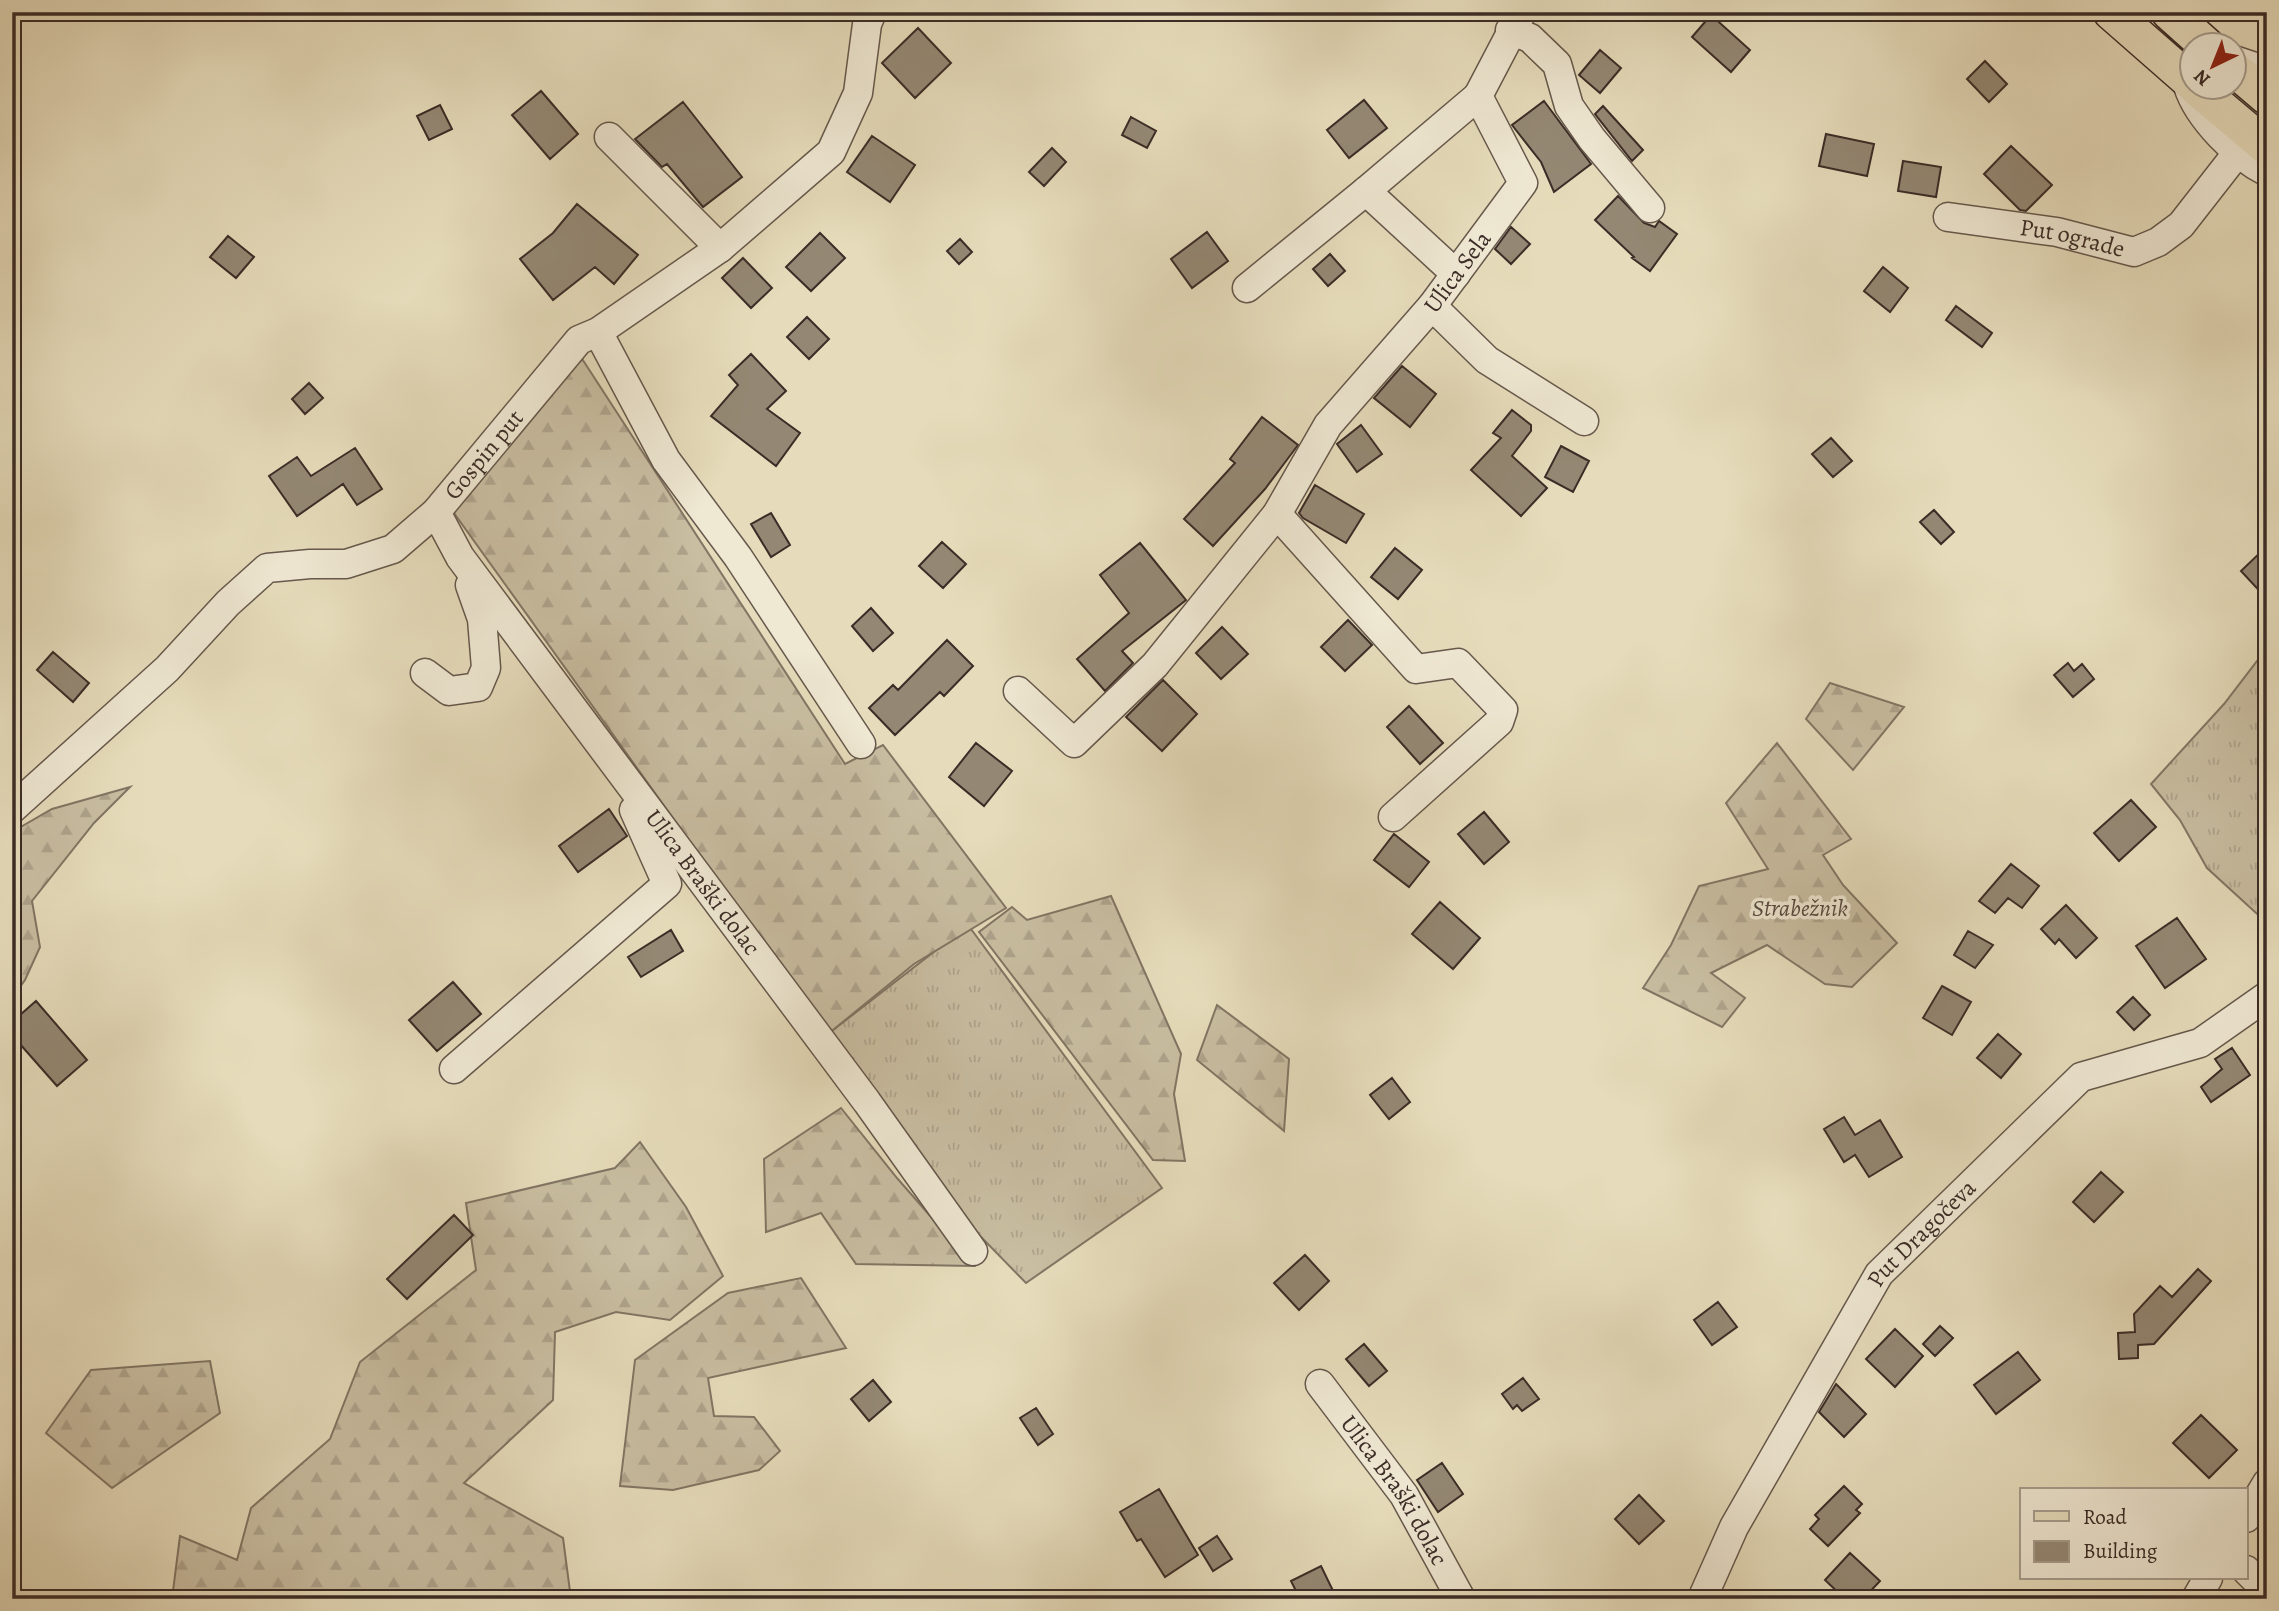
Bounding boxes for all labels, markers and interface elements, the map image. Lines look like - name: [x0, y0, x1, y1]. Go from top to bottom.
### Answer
- north arrow: [2178, 32, 2248, 102]
- text: N: [2188, 63, 2216, 92]
- street label: Put ograde: [2018, 211, 2128, 265]
- street label: Ulica Sela: [1416, 224, 1499, 320]
- street label: Gospin put: [437, 403, 531, 506]
- street label: Ulica Braški dolac: [638, 803, 768, 962]
- park label: Strabežnik: [1752, 892, 1848, 924]
- street label: Put Dragočeva: [1859, 1171, 1984, 1293]
- street label: Ulica Braški dolac: [1333, 1408, 1456, 1571]
- legend: [2020, 1488, 2248, 1580]
- text: Road: [2083, 1503, 2127, 1531]
- text: Building: [2083, 1537, 2158, 1565]

